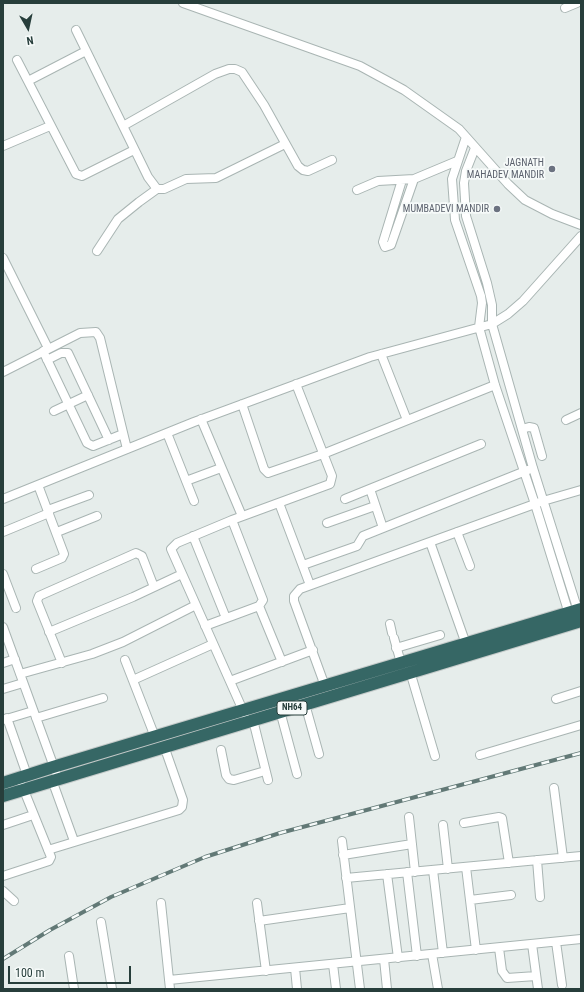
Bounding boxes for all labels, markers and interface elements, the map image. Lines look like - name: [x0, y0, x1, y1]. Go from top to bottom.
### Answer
- north arrow: [8, 8, 48, 48]
- text: N: [26, 33, 34, 47]
- place label: JAGNATH MAHADEV MANDIR: [467, 157, 544, 180]
- marker: JAGNATH MAHADEV MANDIR: [547, 164, 557, 174]
- place label: MUMBADEVI MANDIR: [403, 203, 489, 215]
- marker: MUMBADEVI MANDIR: [492, 204, 502, 214]
- road number: NH64: [277, 701, 307, 715]
- scale bar: [10, 958, 133, 984]
- text: 100 m: [15, 966, 45, 980]

